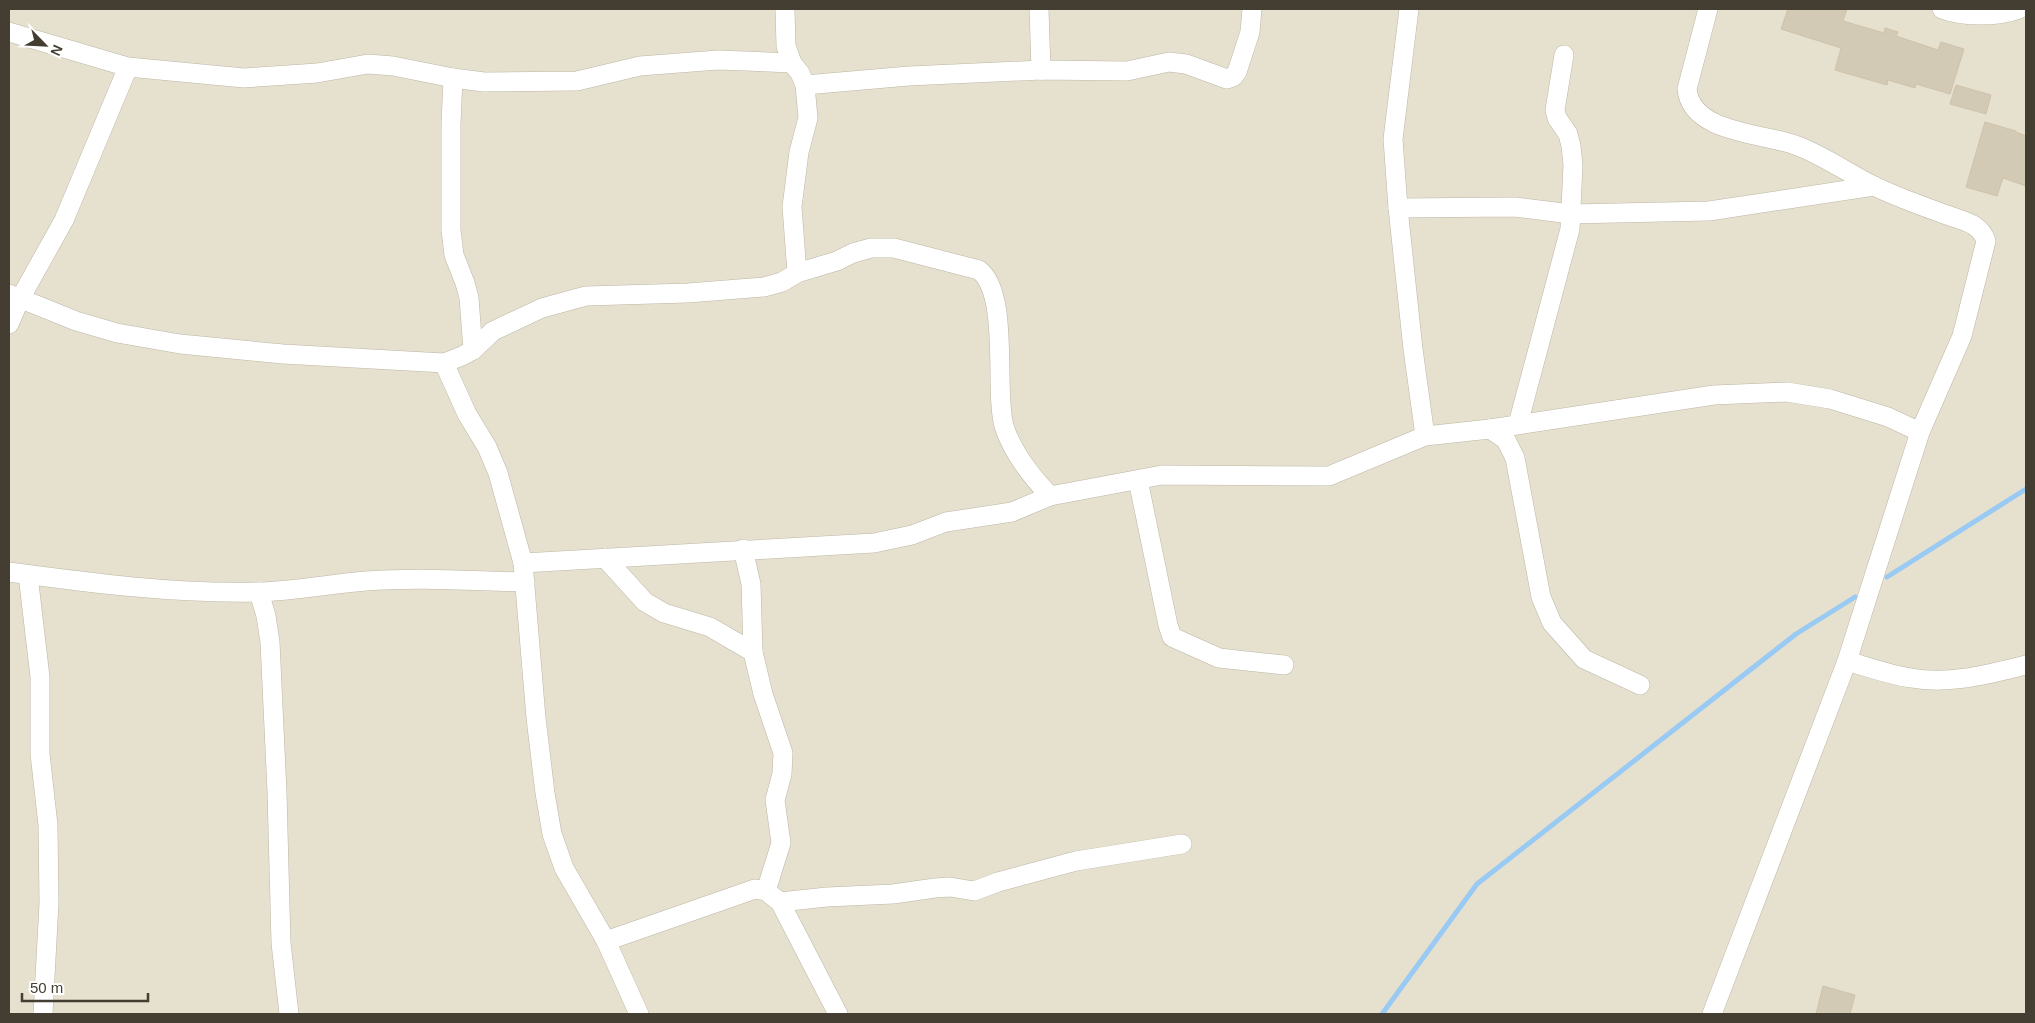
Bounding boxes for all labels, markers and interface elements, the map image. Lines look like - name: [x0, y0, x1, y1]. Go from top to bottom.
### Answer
- north arrow: [20, 20, 70, 70]
- text: N: [48, 42, 66, 58]
- scale bar: [22, 970, 149, 1002]
- text: 50 m: [30, 979, 63, 996]

